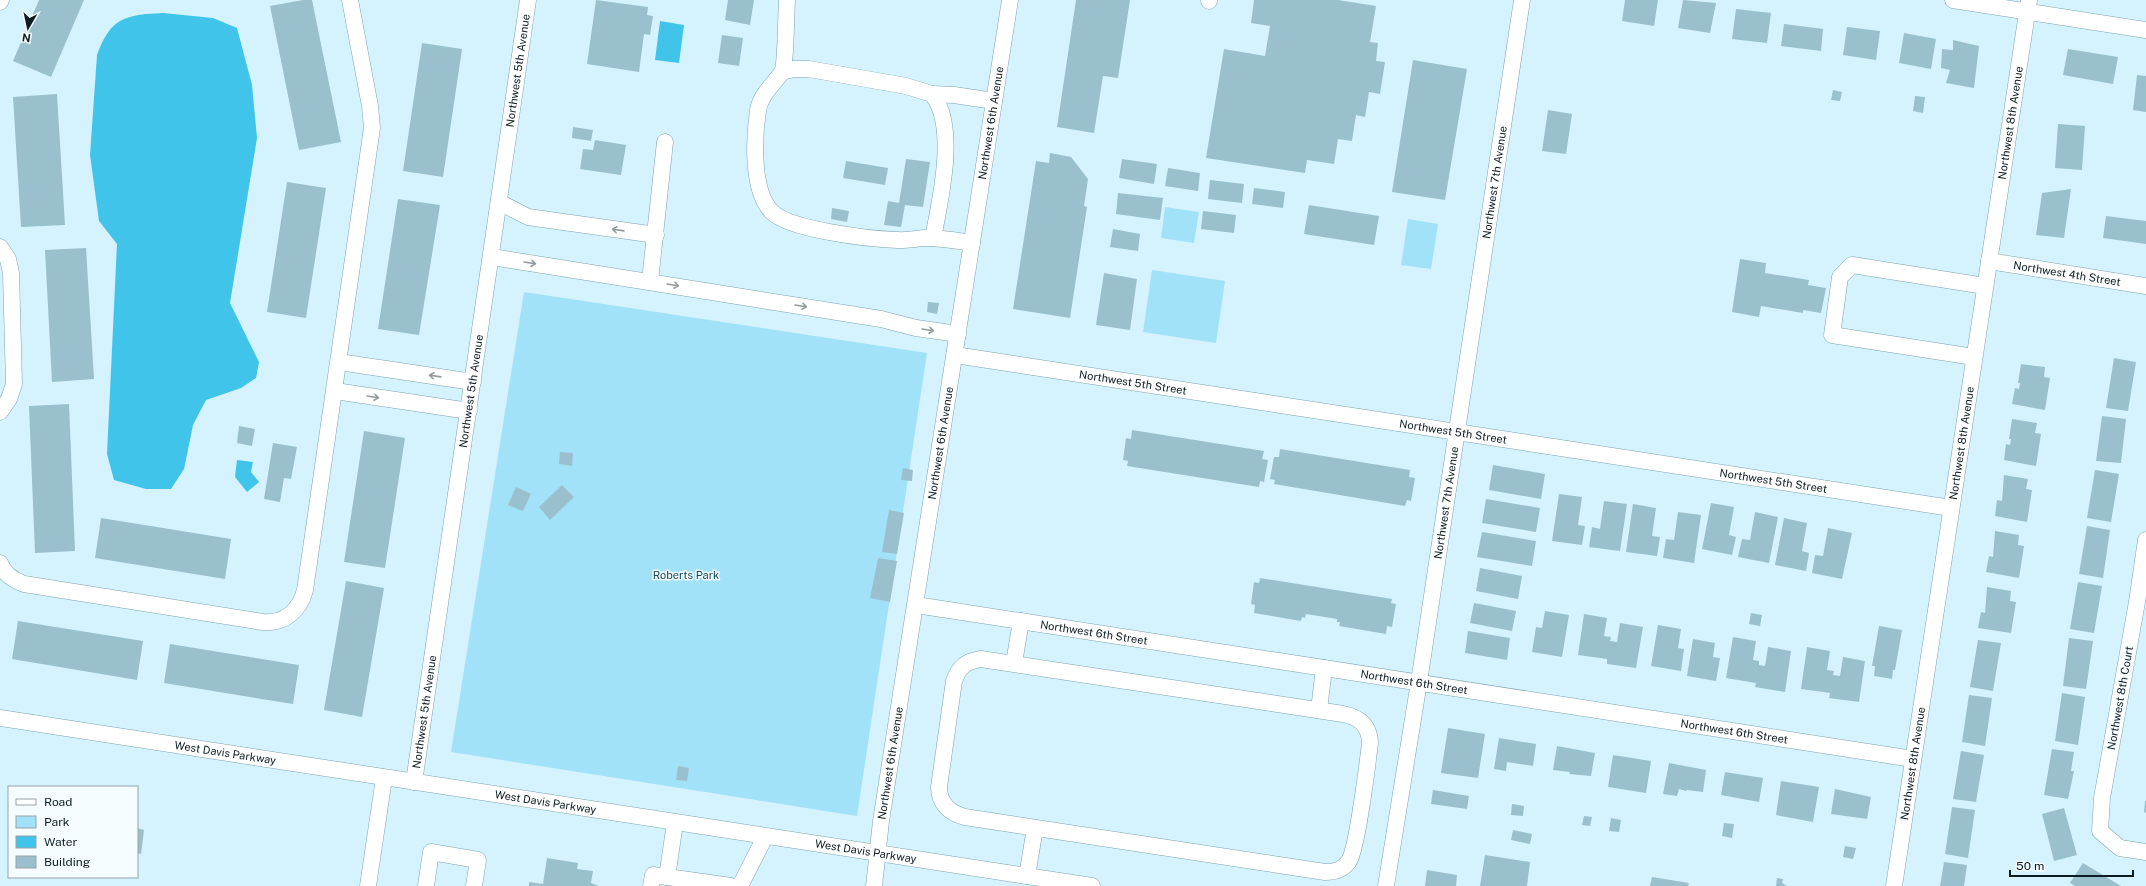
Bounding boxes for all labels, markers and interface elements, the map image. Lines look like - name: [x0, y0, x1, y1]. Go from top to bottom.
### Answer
- north arrow: [8, 8, 48, 48]
- street label: Northwest 5th Avenue: [504, 13, 532, 128]
- text: N: [21, 31, 32, 44]
- street label: Northwest 8th Avenue: [1996, 65, 2025, 180]
- street label: Northwest 6th Avenue: [976, 66, 1005, 180]
- street label: Northwest 7th Avenue: [1480, 125, 1509, 240]
- one-way arrow: [612, 226, 625, 234]
- one-way arrow: [523, 259, 536, 267]
- street label: Northwest 4th Street: [2012, 259, 2122, 288]
- one-way arrow: [666, 281, 679, 289]
- one-way arrow: [794, 302, 807, 310]
- one-way arrow: [921, 326, 934, 334]
- street label: Northwest 5th Avenue: [457, 334, 485, 449]
- street label: Northwest 5th Street: [1078, 368, 1188, 397]
- one-way arrow: [429, 372, 442, 380]
- street label: Northwest 6th Avenue: [926, 386, 955, 500]
- street label: Northwest 8th Avenue: [1947, 386, 1976, 501]
- one-way arrow: [366, 393, 379, 401]
- street label: Northwest 5th Street: [1399, 417, 1508, 446]
- street label: Northwest 7th Avenue: [1432, 445, 1461, 560]
- street label: Northwest 5th Street: [1719, 467, 1828, 495]
- park label: Roberts Park: [653, 569, 719, 581]
- street label: Northwest 6th Street: [1039, 618, 1148, 647]
- street label: Northwest 8th Court: [2105, 645, 2135, 751]
- street label: Northwest 5th Avenue: [410, 654, 438, 769]
- street label: Northwest 6th Street: [1360, 668, 1469, 696]
- street label: Northwest 6th Avenue: [875, 706, 905, 820]
- street label: Northwest 8th Avenue: [1898, 706, 1927, 821]
- street label: Northwest 6th Street: [1680, 717, 1789, 746]
- street label: West Davis Parkway: [174, 739, 277, 766]
- legend: [8, 786, 138, 878]
- street label: West Davis Parkway: [494, 788, 597, 816]
- text: Road: [44, 795, 72, 809]
- text: Park: [44, 815, 70, 829]
- text: Water: [44, 835, 78, 849]
- street label: West Davis Parkway: [814, 837, 918, 865]
- scale bar: [2010, 852, 2133, 878]
- text: Building: [44, 855, 90, 869]
- text: 50 m: [2016, 859, 2044, 873]

